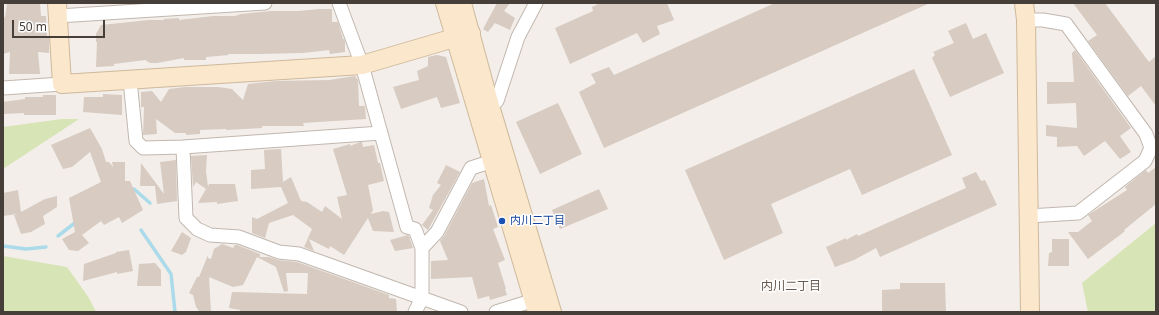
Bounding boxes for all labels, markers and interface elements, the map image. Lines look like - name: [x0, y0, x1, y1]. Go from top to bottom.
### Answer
- scale bar: [14, 12, 107, 38]
- text: 50 m: [19, 18, 47, 35]
- place label: 内川二丁目: [510, 214, 565, 228]
- marker: 内川二丁目: [497, 216, 507, 226]
- district label: 内川二丁目: [761, 280, 821, 294]

